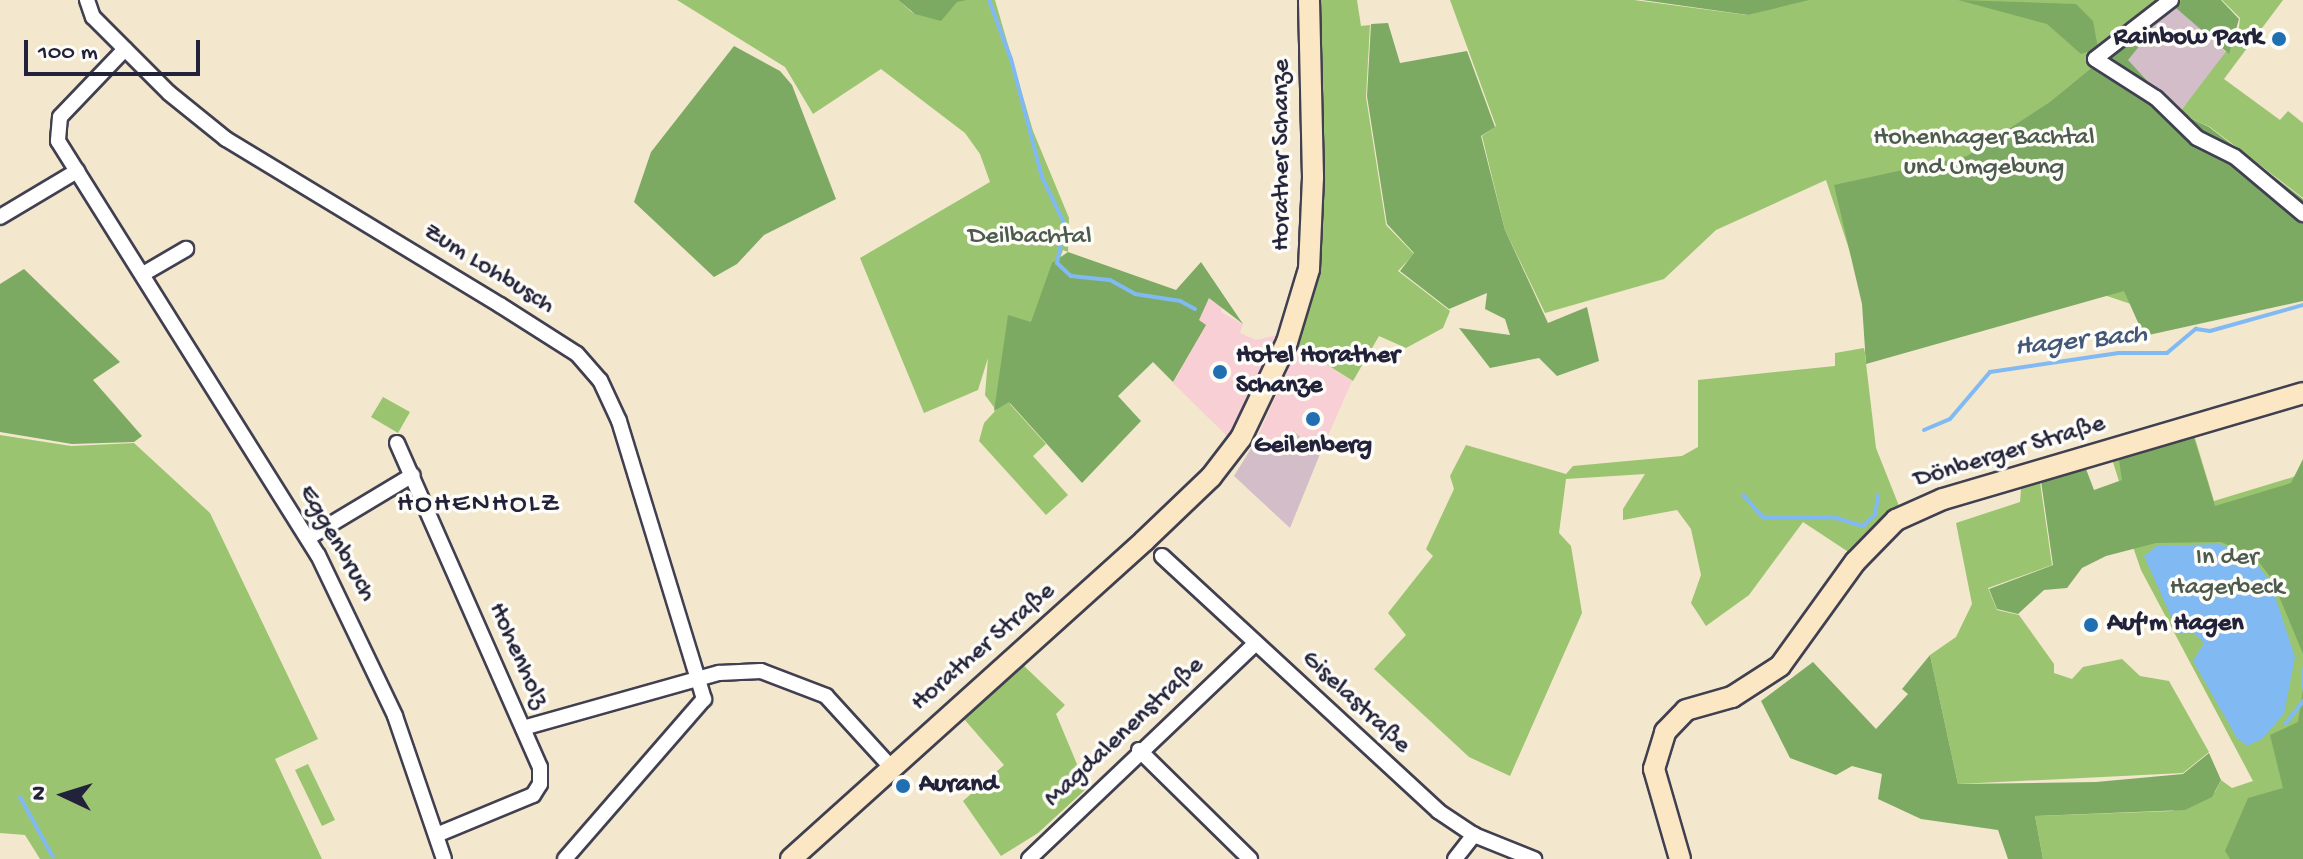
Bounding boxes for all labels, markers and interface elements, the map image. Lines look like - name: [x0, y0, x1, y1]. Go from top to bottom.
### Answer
- place label: Rainbow Park: [2114, 23, 2263, 55]
- scale bar: [28, 24, 204, 74]
- marker: Rainbow Park: [2270, 30, 2288, 48]
- text: 100 m: [38, 39, 98, 68]
- street label: Horather Schanze: [1267, 59, 1299, 251]
- park label: Hohenhager Bachtal und Umgebung: [1873, 123, 2095, 184]
- street label: Zum Lohbusch: [417, 217, 559, 323]
- park label: Deilbachtal: [968, 222, 1092, 254]
- water label: Hager Bach: [2013, 318, 2149, 366]
- place label: Hotel Horather Schanze: [1236, 341, 1399, 402]
- marker: Hotel Horather Schanze: [1211, 363, 1229, 381]
- street label: Dönberger Straße: [1911, 409, 2109, 497]
- marker: Geilenberg: [1304, 410, 1322, 428]
- place label: Geilenberg: [1254, 431, 1372, 463]
- street label: Eggenbruch: [290, 480, 382, 608]
- district label: HOHENHOLZ: [397, 488, 561, 522]
- park label: In der Hagerbeck: [2170, 543, 2284, 604]
- street label: Horather Straße: [906, 577, 1062, 719]
- street label: Hohenholz: [480, 598, 554, 714]
- place label: Auf'm Hagen: [2107, 609, 2244, 641]
- marker: Auf'm Hagen: [2082, 616, 2100, 634]
- street label: Giselastraße: [1294, 644, 1416, 762]
- street label: Magdalenenstraße: [1039, 651, 1211, 815]
- north arrow: [24, 755, 104, 835]
- place label: Aurand: [919, 770, 998, 802]
- marker: Aurand: [894, 777, 912, 795]
- text: N: [27, 785, 54, 801]

